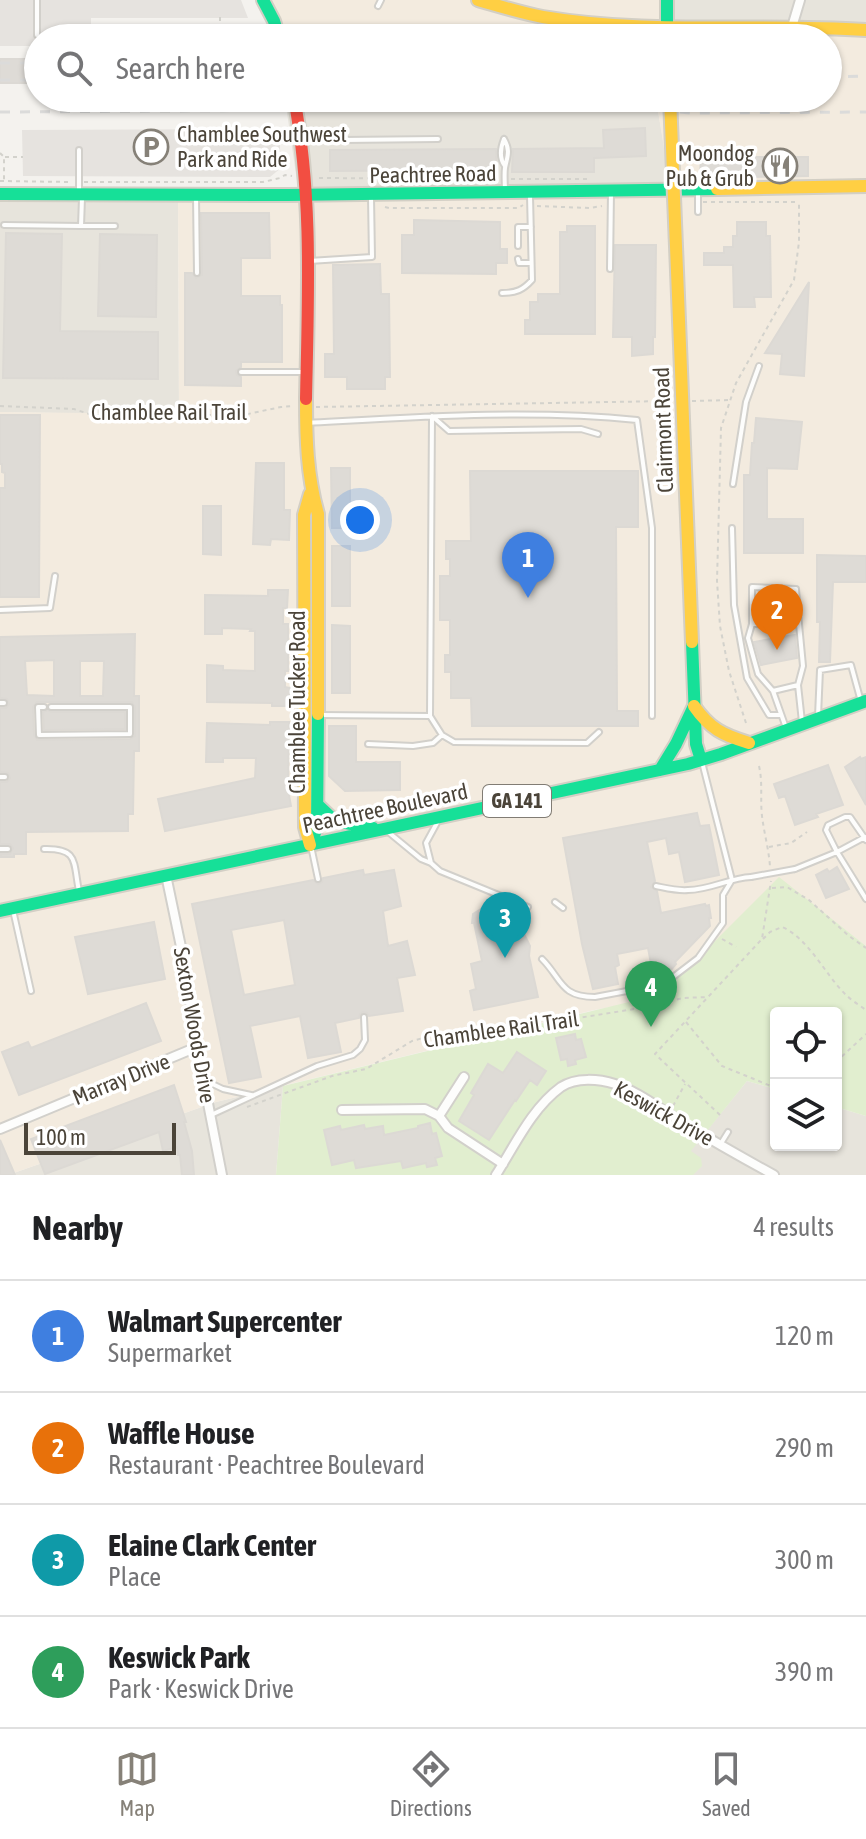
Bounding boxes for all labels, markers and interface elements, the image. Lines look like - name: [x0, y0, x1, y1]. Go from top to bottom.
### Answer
- search box: [24, 24, 842, 112]
- icon: search: [52, 46, 96, 90]
- text: Search here: [116, 51, 245, 85]
- place label: Chamblee Southwest Park and Ride: [177, 121, 347, 172]
- parking icon: Chamblee Southwest Park and Ride: [132, 128, 170, 166]
- place label: Moondog Pub & Grub: [665, 140, 755, 191]
- restaurant icon: Moondog Pub & Grub: [761, 147, 799, 185]
- street label: Peachtree Road: [369, 160, 497, 188]
- street label: Clairmont Road: [648, 367, 678, 493]
- street label: Chamblee Rail Trail: [91, 399, 247, 425]
- your location: [340, 500, 380, 540]
- pin: 1: [502, 532, 554, 598]
- pin: 2: [751, 584, 803, 650]
- street label: Chamblee Tucker Road: [284, 610, 310, 794]
- street label: Peachtree Boulevard: [300, 778, 470, 838]
- road number: GA 141: [483, 785, 551, 817]
- pin: 3: [479, 892, 531, 958]
- street label: Sexton Woods Drive: [168, 945, 222, 1105]
- pin: 4: [625, 961, 677, 1027]
- street label: Chamblee Rail Trail: [422, 1005, 580, 1053]
- map controls: [770, 1007, 842, 1151]
- button: locate: [770, 1007, 842, 1079]
- street label: Marray Drive: [69, 1048, 173, 1110]
- street label: Keswick Drive: [610, 1075, 718, 1151]
- button: layers: [770, 1079, 842, 1151]
- scale bar: [24, 1119, 176, 1155]
- text: 100 m: [36, 1124, 86, 1150]
- text: Nearby: [32, 1208, 123, 1247]
- text: 4 results: [753, 1212, 834, 1242]
- text: Walmart Supercenter: [108, 1304, 341, 1338]
- text: 1: [52, 1321, 64, 1351]
- text: 120 m: [775, 1321, 834, 1351]
- text: Supermarket: [108, 1338, 232, 1368]
- text: Waffle House: [108, 1416, 255, 1450]
- text: 2: [52, 1433, 64, 1463]
- text: 290 m: [775, 1433, 834, 1463]
- text: Restaurant · Peachtree Boulevard: [108, 1450, 425, 1480]
- text: Elaine Clark Center: [108, 1528, 316, 1562]
- text: 3: [52, 1545, 64, 1575]
- text: 300 m: [775, 1545, 834, 1575]
- text: Place: [108, 1562, 161, 1592]
- text: Keswick Park: [108, 1640, 250, 1674]
- text: 4: [52, 1657, 64, 1687]
- text: 390 m: [775, 1657, 834, 1687]
- text: Park · Keswick Drive: [108, 1674, 294, 1704]
- tab: Map: [115, 1747, 159, 1821]
- tab: Directions: [390, 1747, 472, 1821]
- tab: Saved: [702, 1747, 751, 1821]

